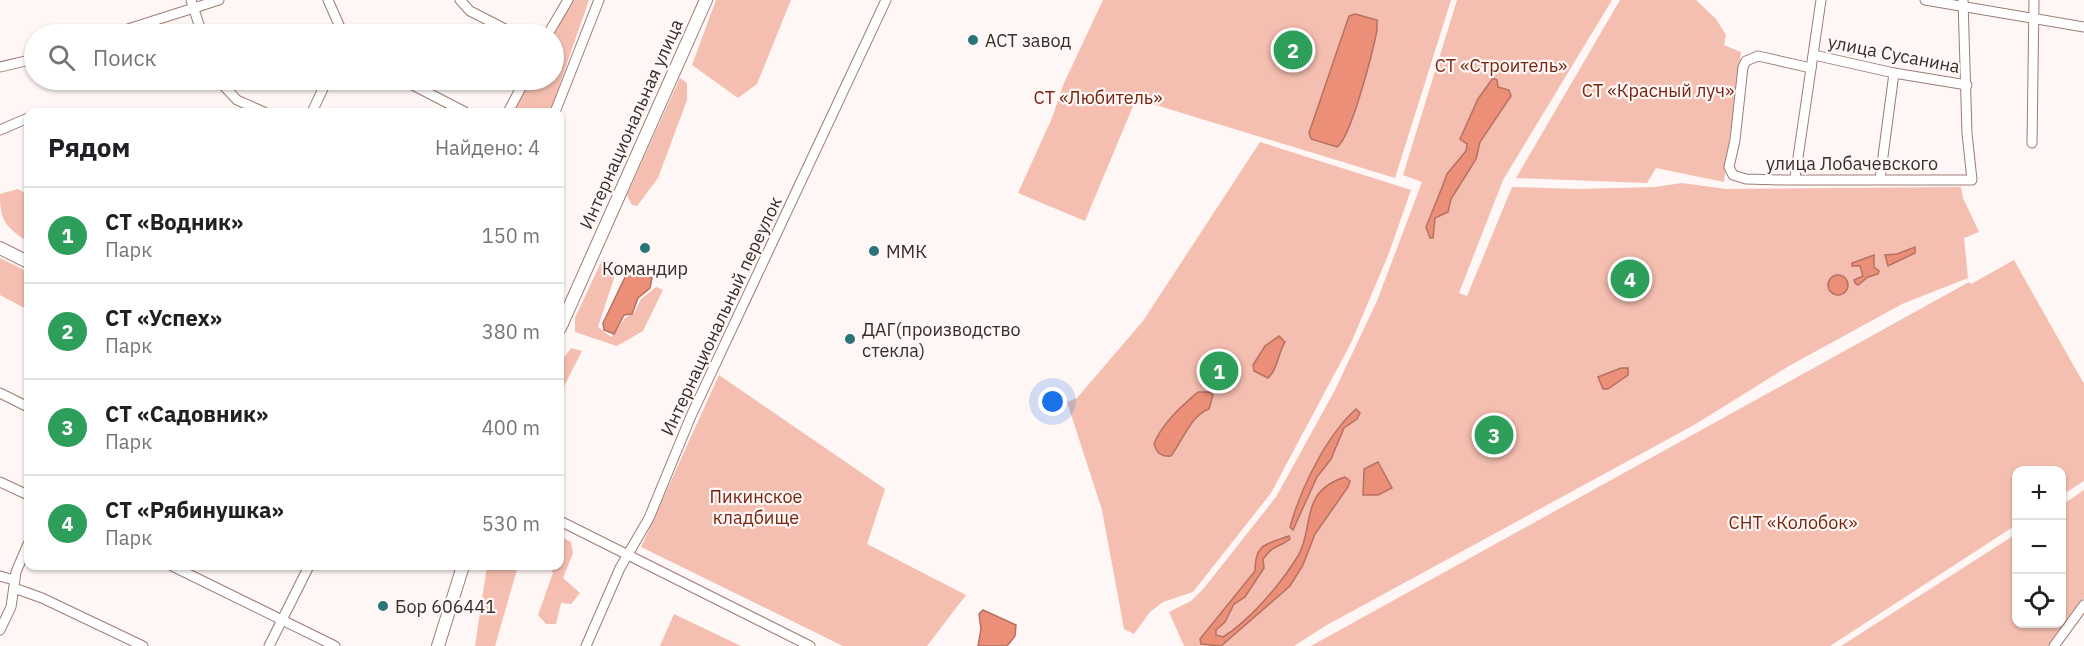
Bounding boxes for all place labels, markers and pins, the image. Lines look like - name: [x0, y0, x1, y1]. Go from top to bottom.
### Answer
- pin: 2: [1274, 28, 1312, 72]
- place label: АСТ завод: [985, 29, 1072, 52]
- marker: АСТ завод: [966, 33, 980, 47]
- place label: ММК: [886, 240, 927, 263]
- marker: Командир: [638, 241, 652, 255]
- marker: ММК: [867, 244, 881, 258]
- pin: 4: [1610, 256, 1650, 302]
- place label: Командир: [602, 257, 688, 280]
- place label: ДАГ(производство стекла): [862, 318, 1021, 362]
- marker: ДАГ(производство стекла): [843, 332, 857, 346]
- pin: 1: [1200, 348, 1238, 394]
- pin: 3: [1474, 412, 1514, 458]
- place label: Бор 606441: [395, 595, 496, 618]
- marker: Бор 606441: [376, 599, 390, 613]

